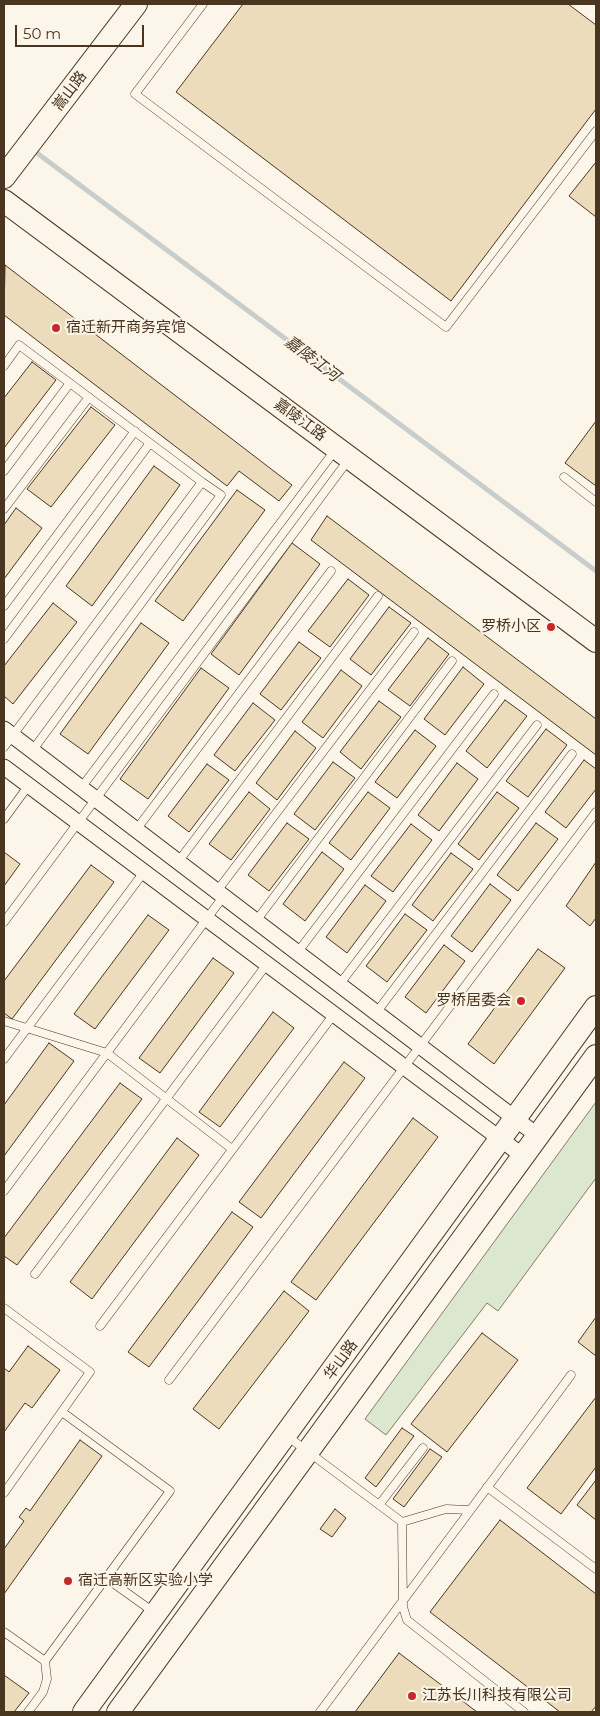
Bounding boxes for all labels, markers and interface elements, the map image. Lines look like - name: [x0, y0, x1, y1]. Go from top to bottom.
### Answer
- scale bar: [18, 15, 146, 47]
- text: 50 m: [23, 24, 61, 43]
- street label: 嵩山路: [49, 68, 91, 114]
- place label: 宿迁新开商务宾馆: [66, 319, 186, 337]
- marker: 宿迁新开商务宾馆: [50, 322, 62, 334]
- water label: 嘉陵江河: [281, 332, 343, 386]
- street label: 嘉陵江路: [270, 395, 330, 445]
- place label: 罗桥小区: [481, 618, 541, 636]
- marker: 罗桥小区: [545, 621, 557, 633]
- place label: 罗桥居委会: [436, 992, 511, 1010]
- marker: 罗桥居委会: [515, 995, 527, 1007]
- street label: 华山路: [320, 1337, 362, 1383]
- place label: 宿迁高新区实验小学: [78, 1572, 213, 1590]
- marker: 宿迁高新区实验小学: [62, 1575, 74, 1587]
- place label: 江苏长川科技有限公司: [422, 1687, 572, 1705]
- marker: 江苏长川科技有限公司: [406, 1690, 418, 1702]

